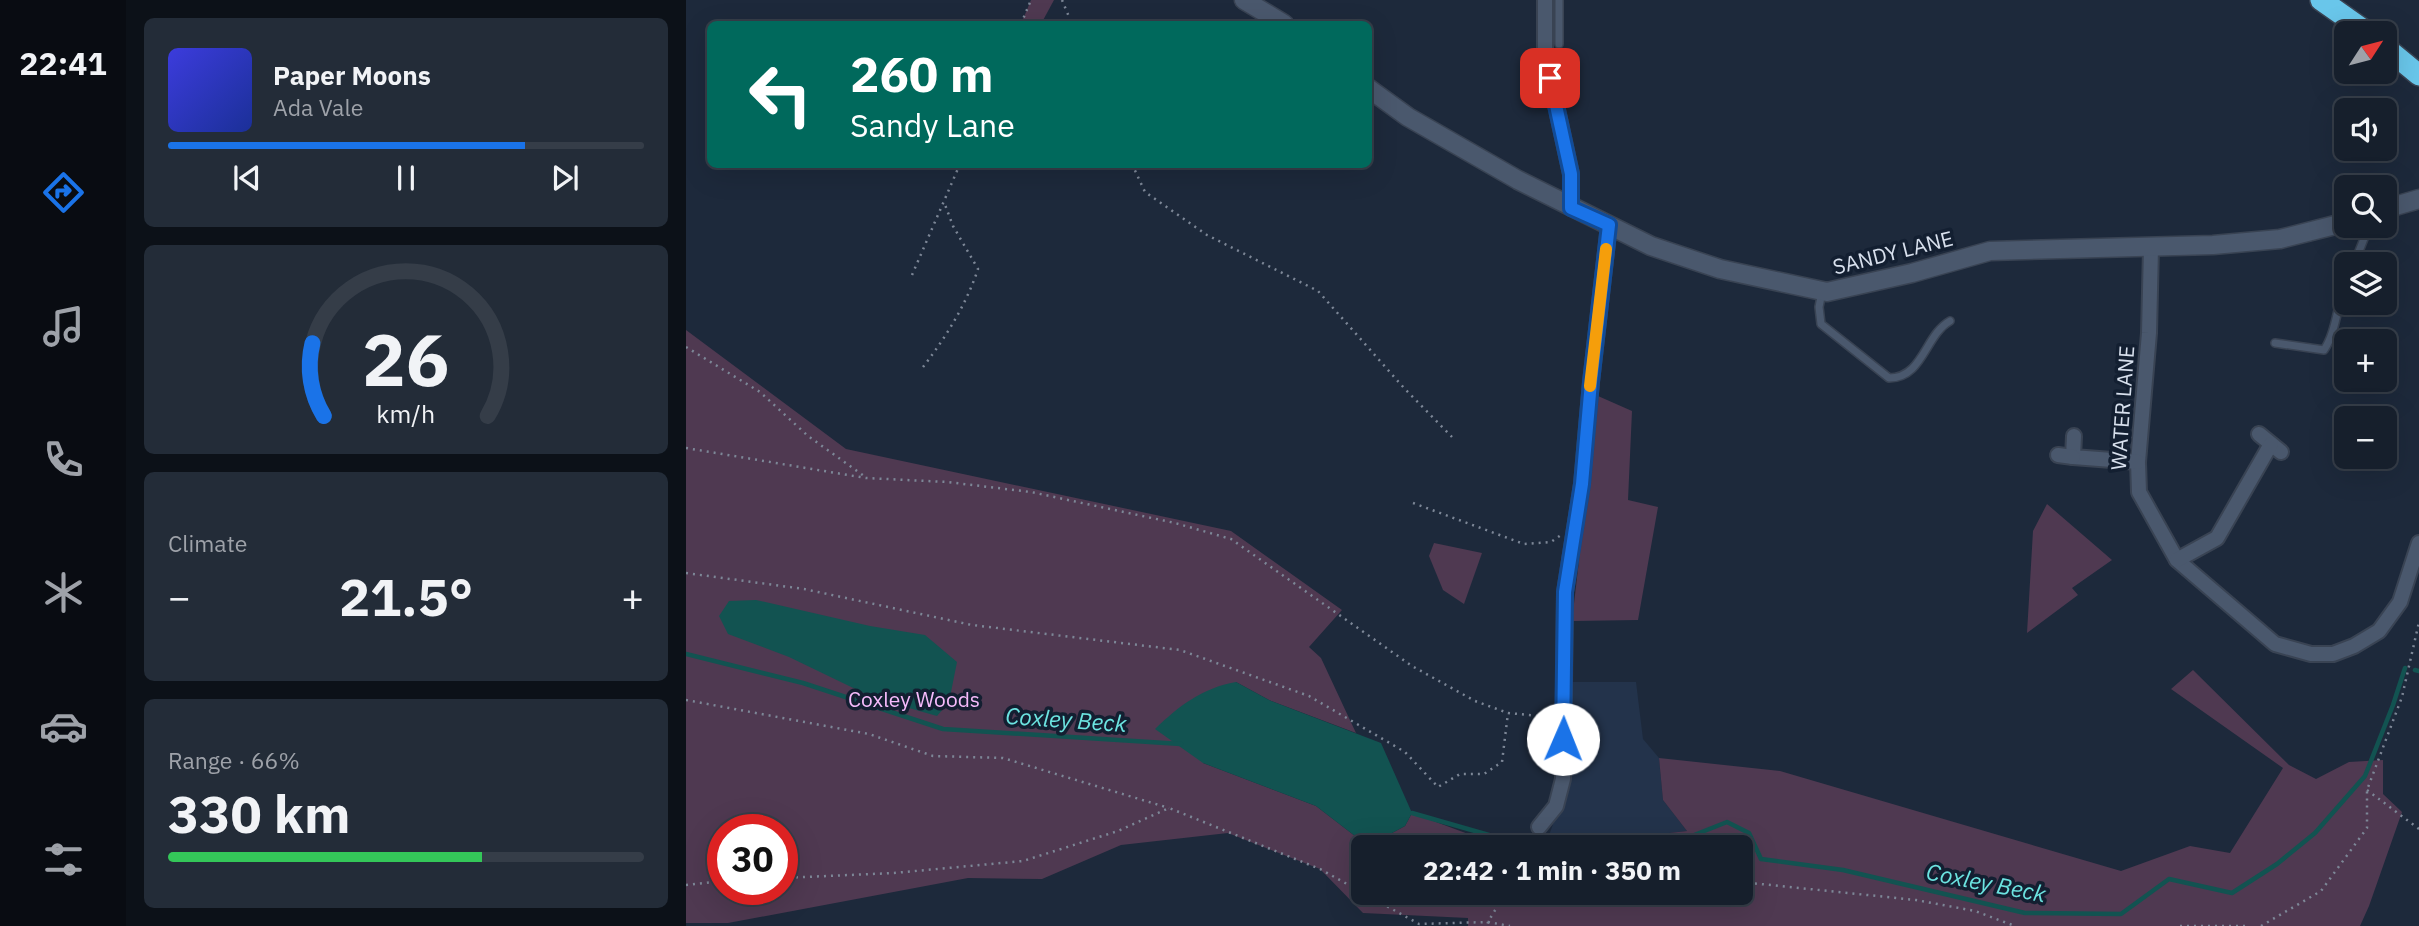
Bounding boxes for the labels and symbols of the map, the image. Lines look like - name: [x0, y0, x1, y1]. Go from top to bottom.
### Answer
- north arrow: [2334, 21, 2398, 84]
- pin: [1520, 48, 1580, 108]
- street label: SANDY LANE: [1830, 224, 1956, 280]
- street label: WATER LANE: [2104, 345, 2140, 471]
- park label: Coxley Woods: [848, 685, 980, 713]
- water label: Coxley Beck: [1005, 700, 1129, 738]
- position arrow: [1526, 702, 1600, 776]
- speed limit sign: 30: [707, 814, 798, 905]
- water label: Coxley Beck: [1924, 856, 2050, 908]

